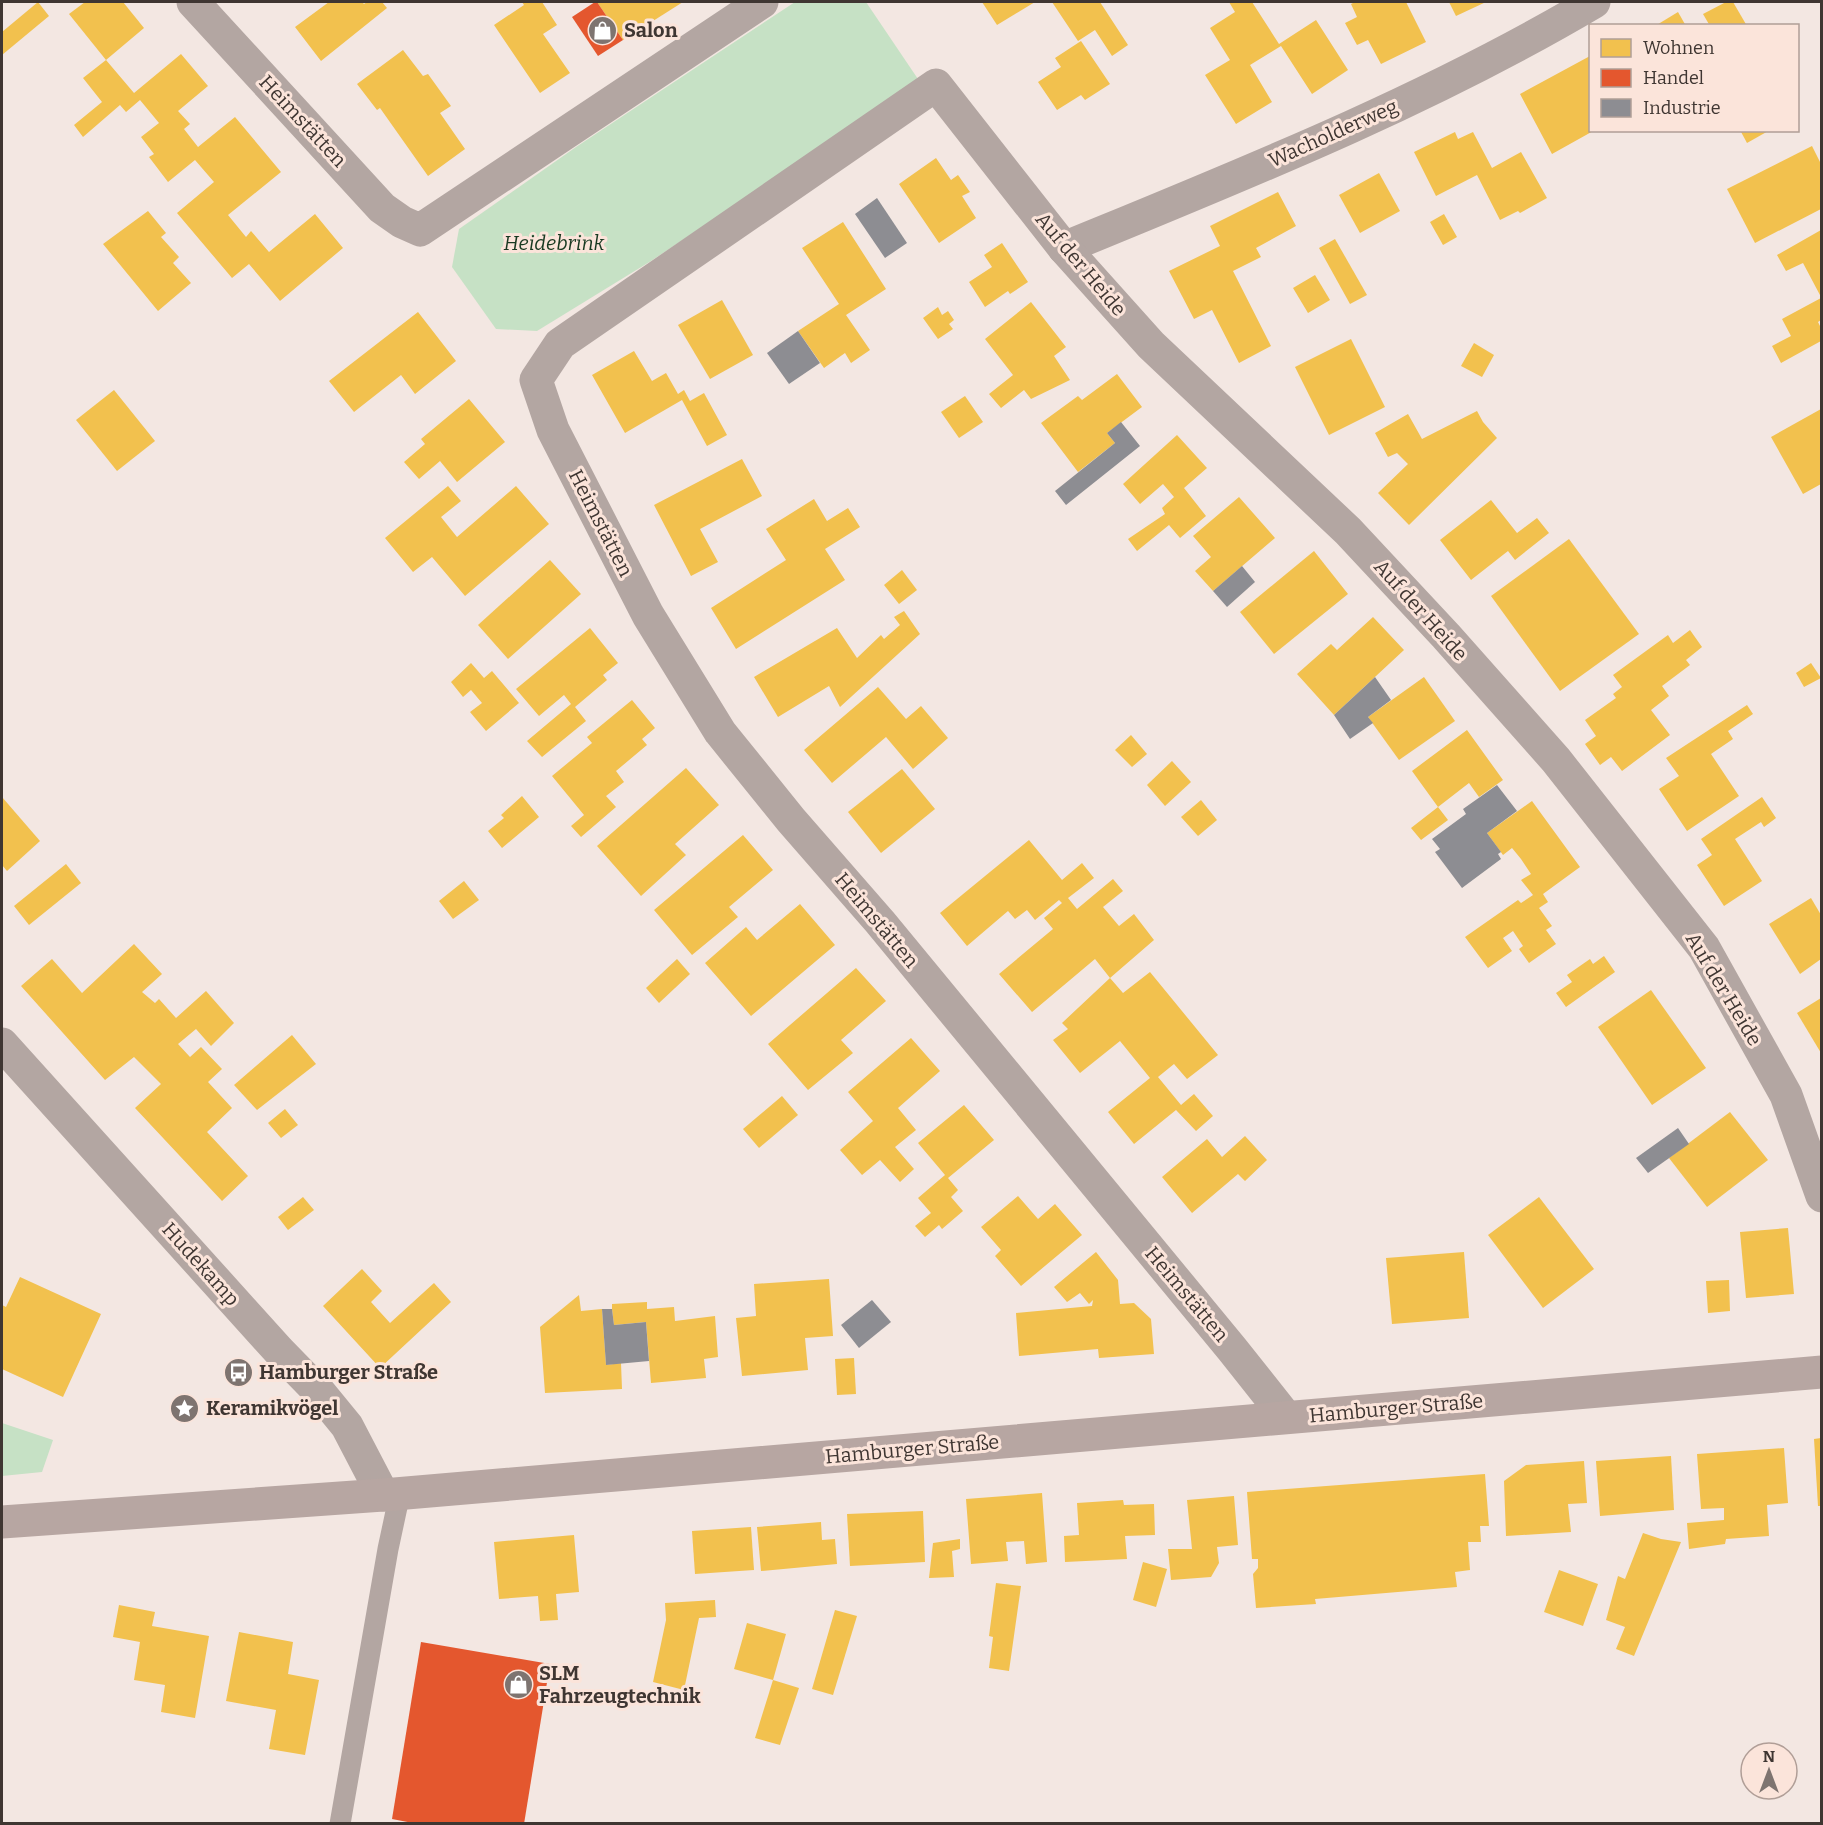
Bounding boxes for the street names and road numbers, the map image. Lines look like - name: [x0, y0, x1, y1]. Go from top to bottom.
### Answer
- street label: Heimstätten: [254, 70, 352, 172]
- street label: Wacholderweg: [1265, 94, 1401, 172]
- street label: Auf der Heide: [1031, 207, 1131, 321]
- street label: Heimstätten: [564, 465, 638, 581]
- street label: Auf der Heide: [1369, 554, 1473, 666]
- street label: Heimstätten: [830, 867, 924, 973]
- street label: Auf der Heide: [1681, 928, 1767, 1050]
- street label: Hudekamp: [157, 1217, 245, 1311]
- street label: Heimstätten: [1140, 1241, 1234, 1347]
- street label: Hamburger Straße: [1308, 1388, 1484, 1428]
- street label: Hamburger Straße: [824, 1429, 1000, 1469]

